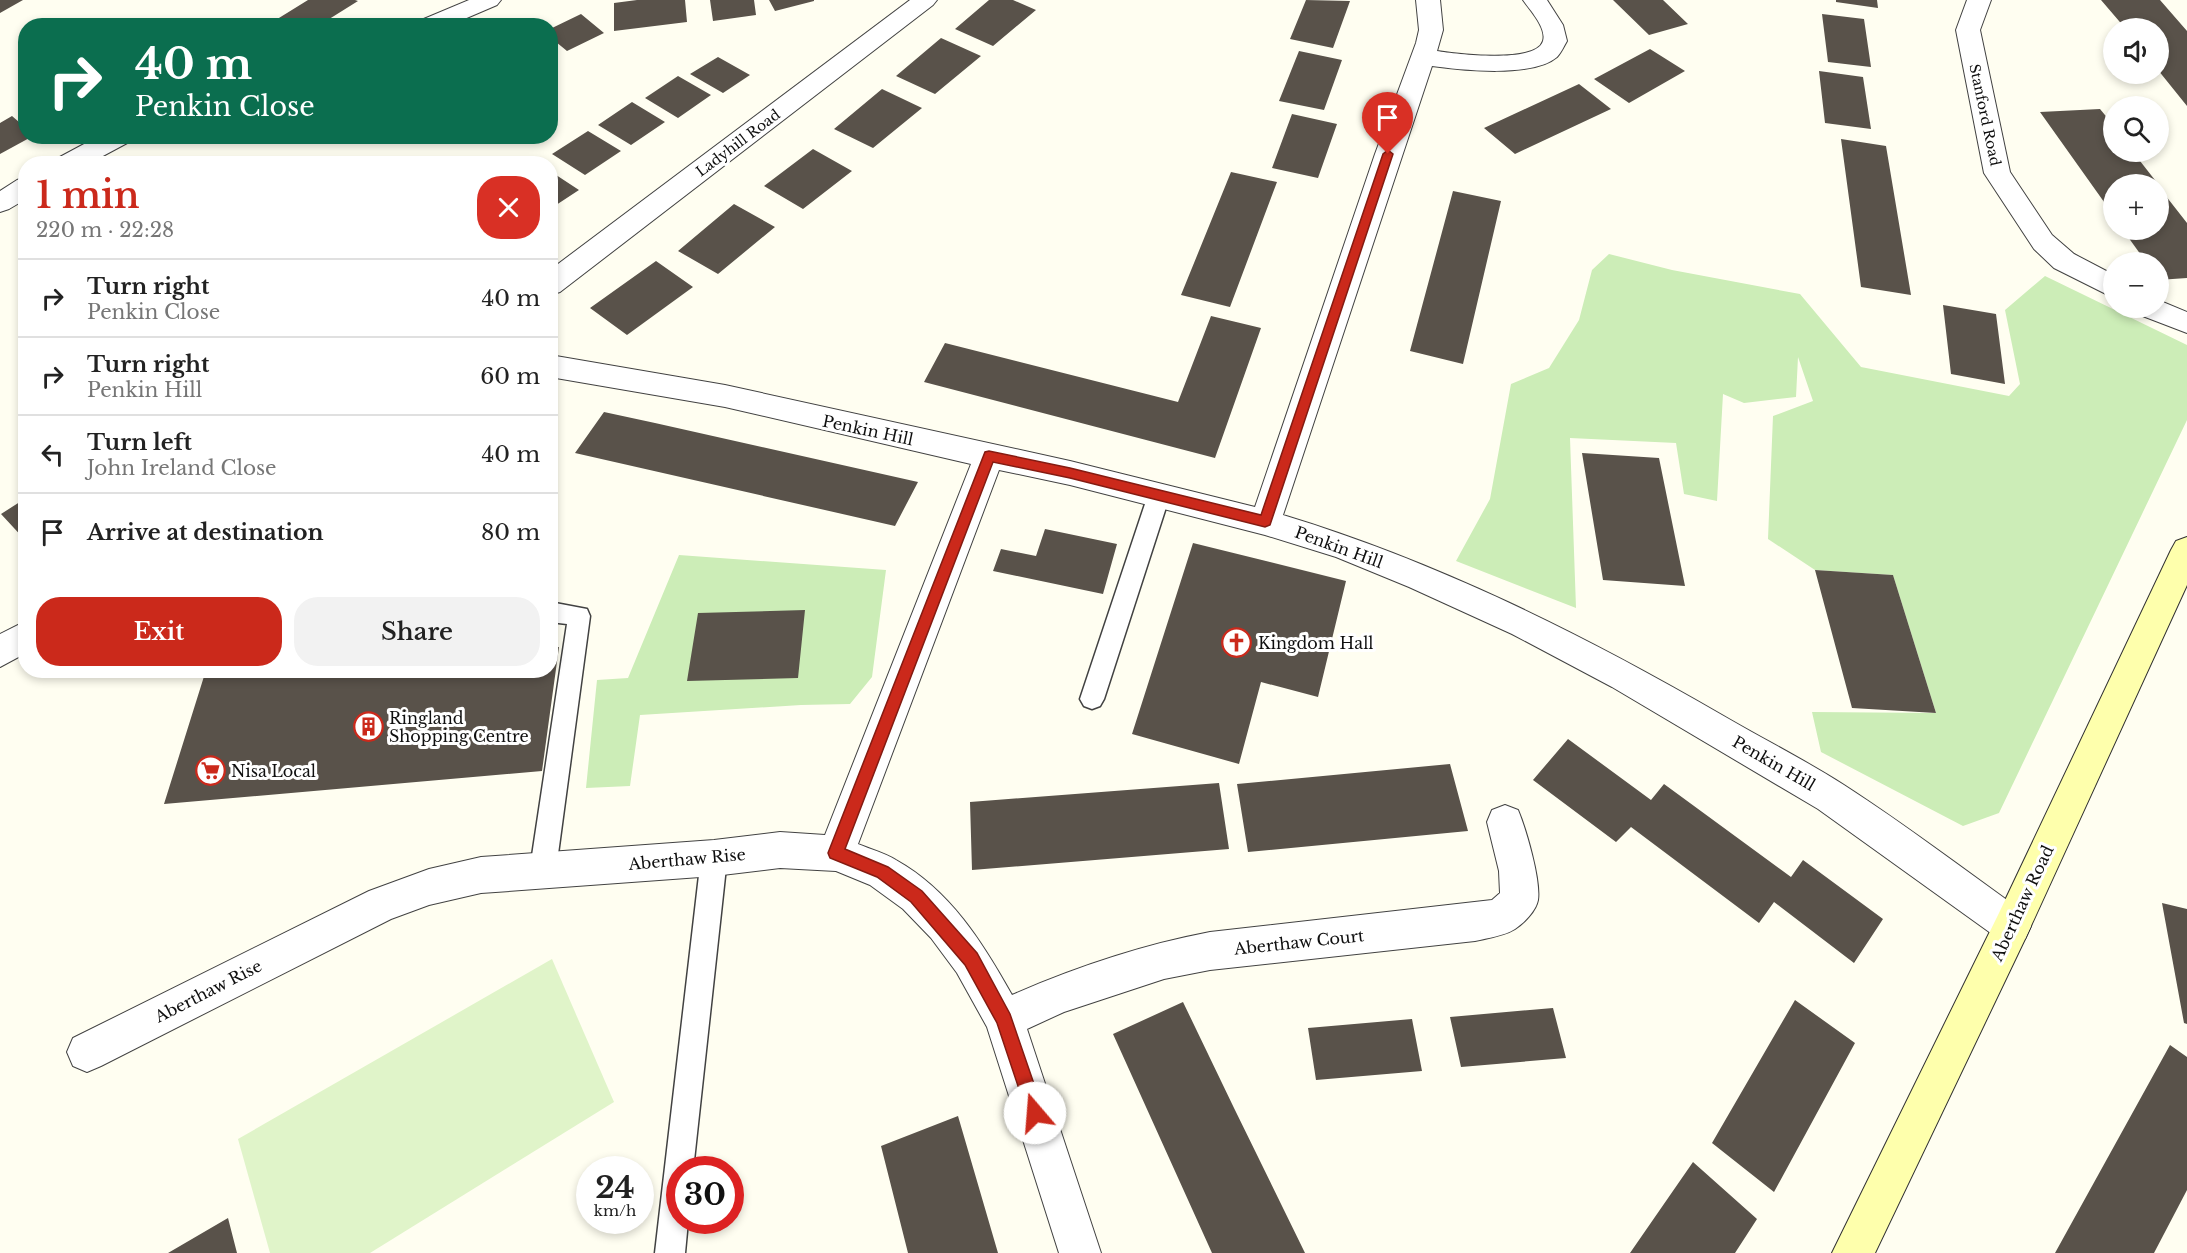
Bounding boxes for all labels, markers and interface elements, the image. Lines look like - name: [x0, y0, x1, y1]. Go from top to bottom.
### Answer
- map controls: [2103, 18, 2169, 318]
- button: sound: [2103, 18, 2169, 84]
- text: 40 m: [135, 38, 252, 90]
- icon: right: [36, 42, 114, 120]
- street label: Stanford Road: [1965, 62, 2005, 168]
- text: Penkin Close: [135, 90, 315, 123]
- pin: [1362, 92, 1413, 154]
- button: search: [2103, 96, 2169, 162]
- icon: arrive: [1371, 101, 1404, 134]
- street label: Ladyhill Road: [692, 105, 784, 181]
- text: 1 min: [36, 173, 140, 218]
- button: +: [2103, 174, 2169, 240]
- button: close: [477, 176, 540, 239]
- text: 220 m · 22:28: [36, 218, 174, 242]
- button: −: [2103, 252, 2169, 318]
- text: Turn right: [87, 273, 209, 300]
- icon: right: [36, 282, 69, 315]
- text: 40 m: [482, 285, 540, 312]
- text: Penkin Close: [87, 300, 220, 324]
- text: Turn right: [87, 351, 209, 378]
- icon: right: [36, 360, 69, 393]
- text: 60 m: [480, 363, 540, 390]
- text: Penkin Hill: [87, 378, 202, 402]
- street label: Penkin Hill: [821, 411, 915, 449]
- text: Turn left: [87, 429, 192, 456]
- icon: left: [36, 438, 69, 471]
- text: 40 m: [482, 441, 540, 468]
- text: John Ireland Close: [87, 456, 277, 480]
- icon: arrive: [36, 516, 69, 549]
- text: Arrive at destination: [87, 519, 324, 546]
- text: 80 m: [481, 519, 540, 546]
- street label: Penkin Hill: [1292, 522, 1386, 572]
- button: Exit: [36, 597, 282, 666]
- button: Share: [294, 597, 540, 666]
- church icon: Kingdom Hall: [1221, 627, 1253, 659]
- place label: Kingdom Hall: [1258, 633, 1374, 653]
- place label: Ringland Shopping Centre: [389, 708, 529, 746]
- building icon: Ringland Shopping Centre: [352, 711, 384, 743]
- street label: Penkin Hill: [1729, 731, 1819, 795]
- supermarket icon: Nisa Local: [194, 755, 226, 787]
- place label: Nisa Local: [231, 761, 316, 781]
- street label: Aberthaw Road: [1986, 842, 2058, 965]
- street label: Aberthaw Rise: [627, 844, 746, 874]
- street label: Aberthaw Court: [1232, 925, 1365, 959]
- street label: Aberthaw Rise: [150, 955, 265, 1027]
- position arrow: [1003, 1081, 1067, 1145]
- speed limit sign: 30: [666, 1156, 744, 1234]
- text: 24: [595, 1169, 635, 1206]
- text: km/h: [594, 1201, 636, 1220]

